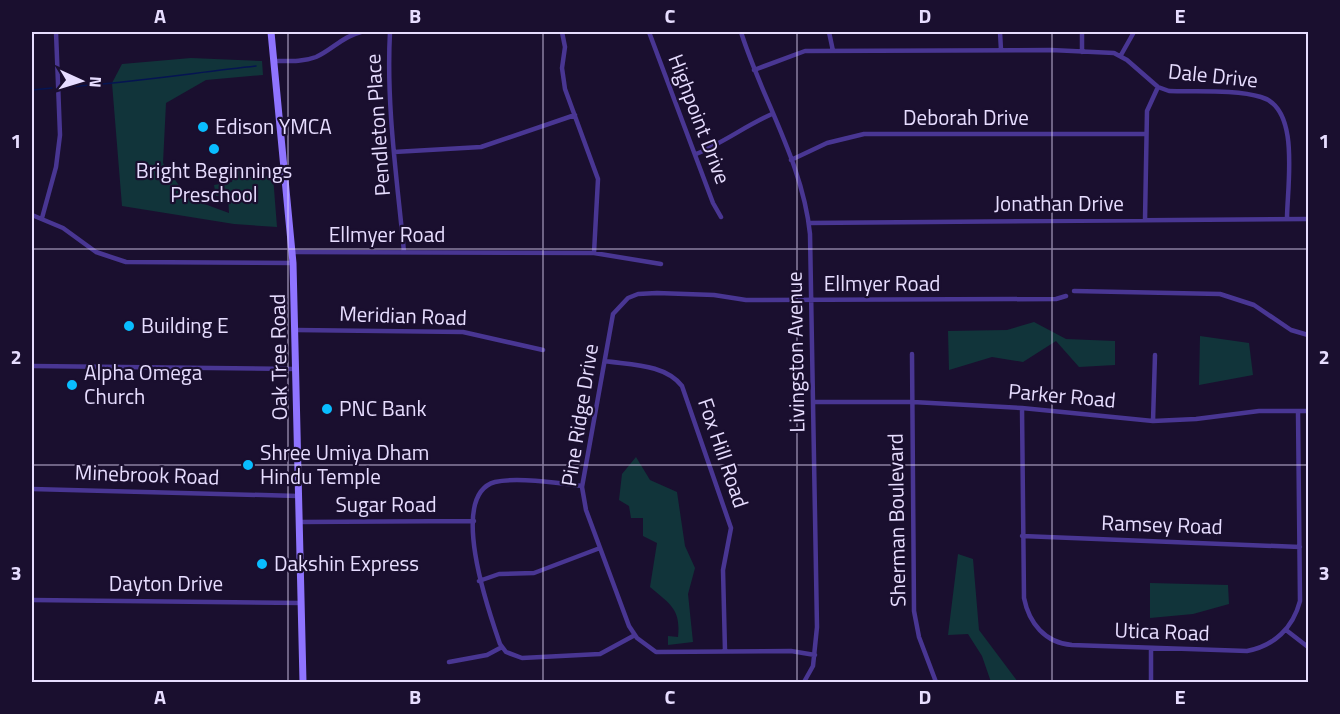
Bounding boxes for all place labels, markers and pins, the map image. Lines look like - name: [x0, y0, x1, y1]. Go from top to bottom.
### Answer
- place label: Edison YMCA: [215, 110, 332, 142]
- marker: Edison YMCA: [196, 120, 210, 134]
- marker: Bright Beginnings Preschool: [207, 142, 221, 156]
- place label: Bright Beginnings Preschool: [136, 154, 292, 210]
- place label: Building E: [141, 309, 229, 341]
- marker: Building E: [122, 319, 136, 333]
- place label: Alpha Omega Church: [84, 356, 203, 412]
- marker: Alpha Omega Church: [65, 378, 79, 392]
- place label: PNC Bank: [339, 392, 427, 424]
- marker: PNC Bank: [320, 402, 334, 416]
- place label: Shree Umiya Dham Hindu Temple: [260, 436, 429, 492]
- marker: Shree Umiya Dham Hindu Temple: [241, 458, 255, 472]
- place label: Dakshin Express: [274, 547, 419, 579]
- marker: Dakshin Express: [255, 557, 269, 571]

